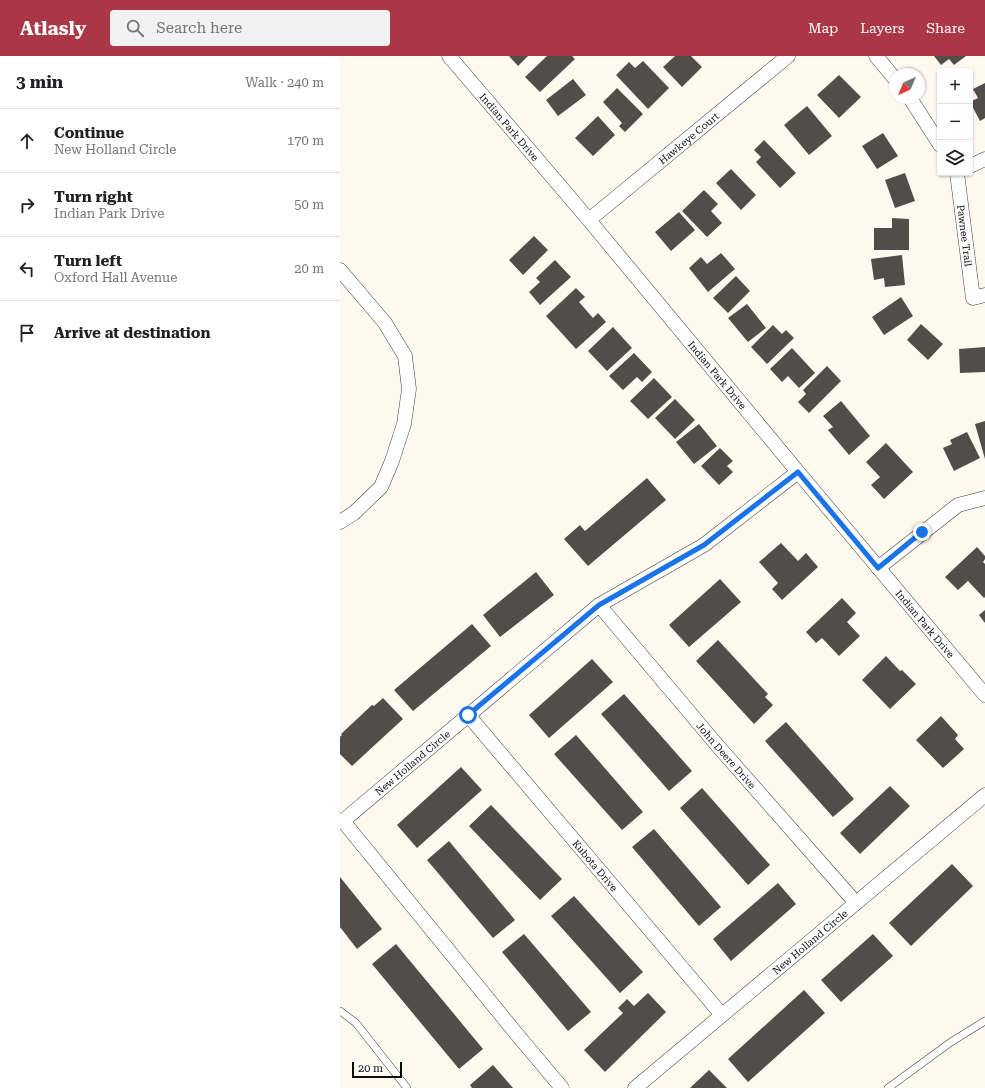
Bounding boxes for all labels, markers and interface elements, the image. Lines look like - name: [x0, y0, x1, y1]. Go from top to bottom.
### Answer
- search box: [110, 10, 390, 46]
- text: Atlasly: [20, 17, 86, 40]
- icon: search: [124, 17, 146, 39]
- text: Search here: [156, 19, 242, 37]
- text: Map: [808, 20, 838, 36]
- text: Layers: [860, 20, 904, 36]
- text: Share: [926, 20, 965, 36]
- north arrow: [889, 68, 925, 104]
- map controls: [937, 68, 973, 176]
- button: +: [937, 68, 973, 104]
- text: 3 min: [16, 72, 63, 92]
- text: Walk · 240 m: [245, 75, 324, 90]
- street label: Indian Park Drive: [477, 91, 541, 163]
- button: −: [937, 104, 973, 140]
- street label: Hawkeye Court: [657, 110, 721, 166]
- text: Continue: [54, 124, 124, 142]
- icon: ahead: [16, 130, 38, 152]
- text: 170 m: [287, 133, 324, 148]
- button: layers: [937, 140, 973, 176]
- text: New Holland Circle: [54, 142, 176, 157]
- text: Turn right: [54, 188, 133, 206]
- icon: right: [16, 194, 38, 216]
- text: 50 m: [294, 197, 324, 212]
- street label: Pawnee Trail: [955, 204, 974, 267]
- text: Indian Park Drive: [54, 206, 164, 221]
- text: Turn left: [54, 252, 122, 270]
- icon: left: [16, 258, 38, 280]
- text: 20 m: [294, 261, 324, 276]
- text: Oxford Hall Avenue: [54, 270, 177, 285]
- icon: arrive: [16, 322, 38, 344]
- text: Arrive at destination: [54, 324, 210, 342]
- street label: Indian Park Drive: [686, 339, 749, 412]
- route end: [913, 523, 931, 541]
- street label: Indian Park Drive: [893, 588, 957, 660]
- route start: [459, 706, 477, 724]
- street label: John Deere Drive: [694, 720, 758, 791]
- street label: New Holland Circle: [373, 728, 453, 797]
- street label: Kubota Drive: [570, 838, 620, 894]
- street label: New Holland Circle: [771, 907, 850, 976]
- scale bar: [352, 1060, 402, 1079]
- text: 20 m: [358, 1062, 383, 1075]

